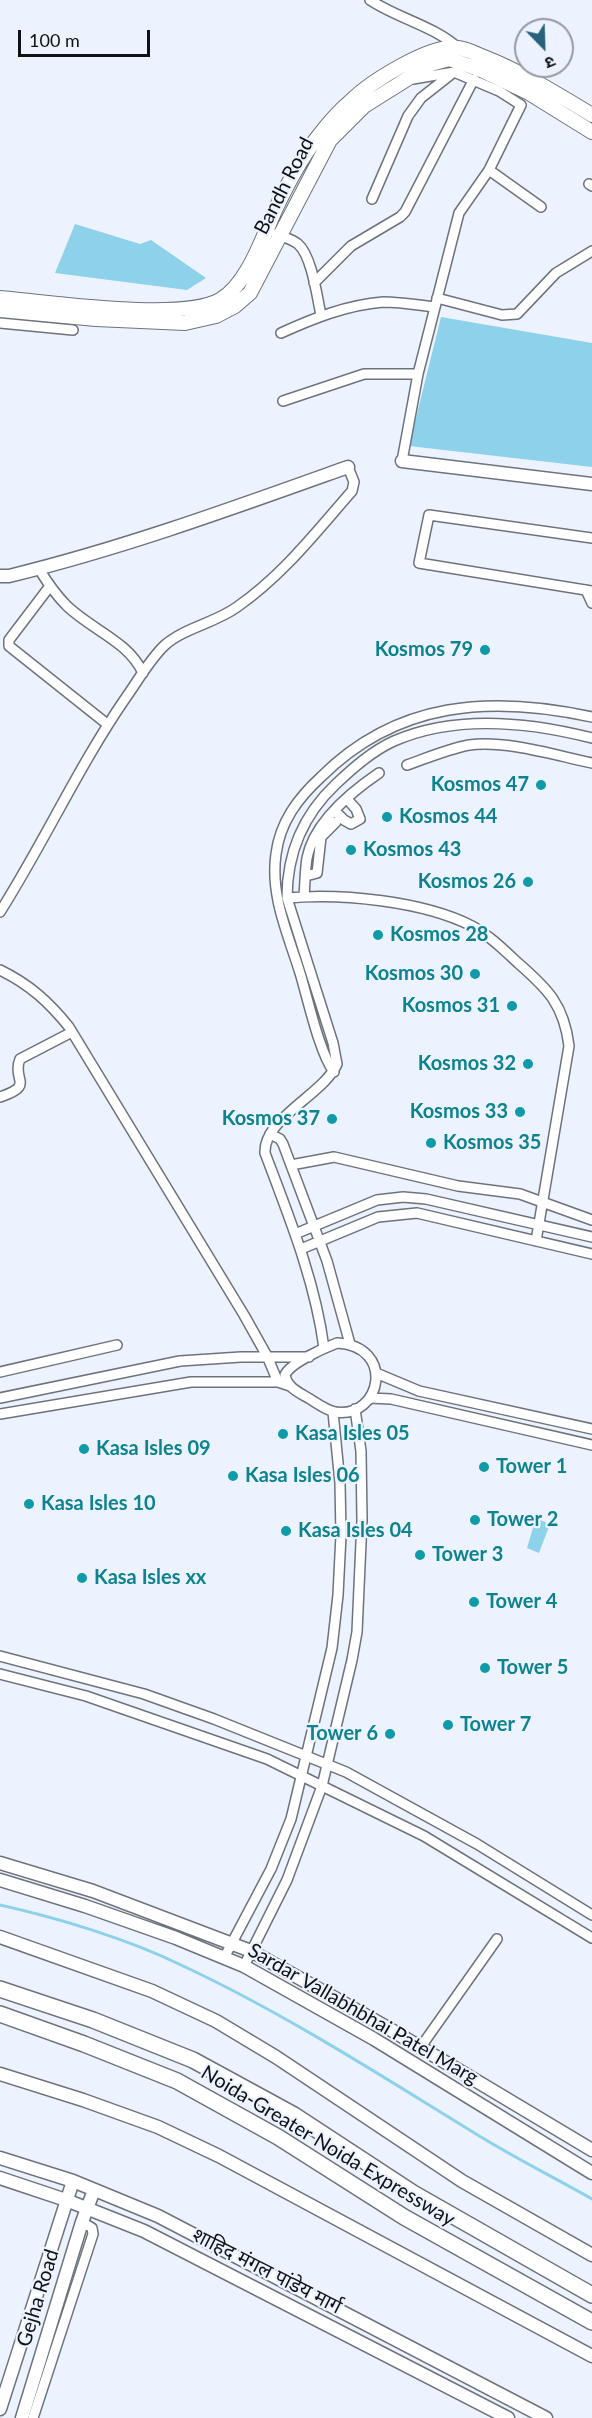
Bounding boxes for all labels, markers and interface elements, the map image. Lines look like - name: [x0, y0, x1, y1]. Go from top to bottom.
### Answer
- scale bar: [21, 18, 153, 56]
- north arrow: [514, 18, 574, 78]
- text: 100 m: [29, 29, 80, 51]
- text: उ: [542, 53, 558, 74]
- street label: Bandh Road: [249, 133, 319, 239]
- place label: Kosmos 79: [375, 638, 473, 662]
- marker: Kosmos 79: [478, 643, 492, 657]
- place label: Kosmos 47: [431, 773, 529, 797]
- marker: Kosmos 47: [534, 778, 548, 792]
- place label: Kosmos 44: [399, 805, 497, 829]
- marker: Kosmos 44: [380, 810, 394, 824]
- place label: Kosmos 43: [363, 838, 461, 862]
- marker: Kosmos 43: [344, 843, 358, 857]
- place label: Kosmos 26: [418, 870, 516, 894]
- marker: Kosmos 26: [521, 875, 535, 889]
- place label: Kosmos 28: [390, 923, 488, 947]
- marker: Kosmos 28: [371, 928, 385, 942]
- place label: Kosmos 30: [365, 962, 463, 986]
- marker: Kosmos 30: [468, 967, 482, 981]
- place label: Kosmos 31: [402, 994, 500, 1018]
- marker: Kosmos 31: [505, 999, 519, 1013]
- place label: Kosmos 32: [418, 1052, 516, 1076]
- marker: Kosmos 32: [521, 1057, 535, 1071]
- place label: Kosmos 33: [410, 1100, 508, 1124]
- marker: Kosmos 33: [513, 1105, 527, 1119]
- place label: Kosmos 37: [222, 1107, 320, 1131]
- marker: Kosmos 37: [325, 1112, 339, 1126]
- place label: Kosmos 35: [443, 1131, 541, 1155]
- marker: Kosmos 35: [424, 1136, 438, 1150]
- place label: Kasa Isles 05: [295, 1422, 410, 1446]
- marker: Kasa Isles 05: [276, 1427, 290, 1441]
- place label: Kasa Isles 09: [96, 1437, 211, 1461]
- marker: Kasa Isles 09: [77, 1442, 91, 1456]
- place label: Tower 1: [496, 1455, 567, 1479]
- marker: Tower 1: [477, 1460, 491, 1474]
- place label: Kasa Isles 06: [245, 1464, 360, 1488]
- marker: Kasa Isles 06: [226, 1469, 240, 1483]
- place label: Kasa Isles 10: [41, 1492, 156, 1516]
- marker: Kasa Isles 10: [22, 1497, 36, 1511]
- place label: Tower 2: [487, 1508, 558, 1532]
- marker: Tower 2: [468, 1513, 482, 1527]
- place label: Kasa Isles 04: [298, 1519, 413, 1543]
- marker: Kasa Isles 04: [279, 1524, 293, 1538]
- place label: Tower 3: [432, 1543, 503, 1567]
- marker: Tower 3: [413, 1548, 427, 1562]
- place label: Kasa Isles xx: [94, 1566, 206, 1590]
- marker: Kasa Isles xx: [75, 1571, 89, 1585]
- place label: Tower 4: [486, 1590, 557, 1614]
- marker: Tower 4: [467, 1595, 481, 1609]
- place label: Tower 5: [497, 1656, 568, 1680]
- marker: Tower 5: [478, 1661, 492, 1675]
- place label: Tower 7: [460, 1713, 531, 1737]
- marker: Tower 7: [441, 1718, 455, 1732]
- place label: Tower 6: [307, 1722, 378, 1746]
- marker: Tower 6: [383, 1727, 397, 1741]
- street label: Sardar Vallabhbhai Patel Marg: [244, 1938, 482, 2090]
- street label: Noida-Greater Noida Expressway: [197, 2061, 459, 2231]
- street label: शाहिद मंगल पांडेय मार्ग: [188, 2223, 346, 2319]
- street label: Gejha Road: [12, 2246, 64, 2350]

